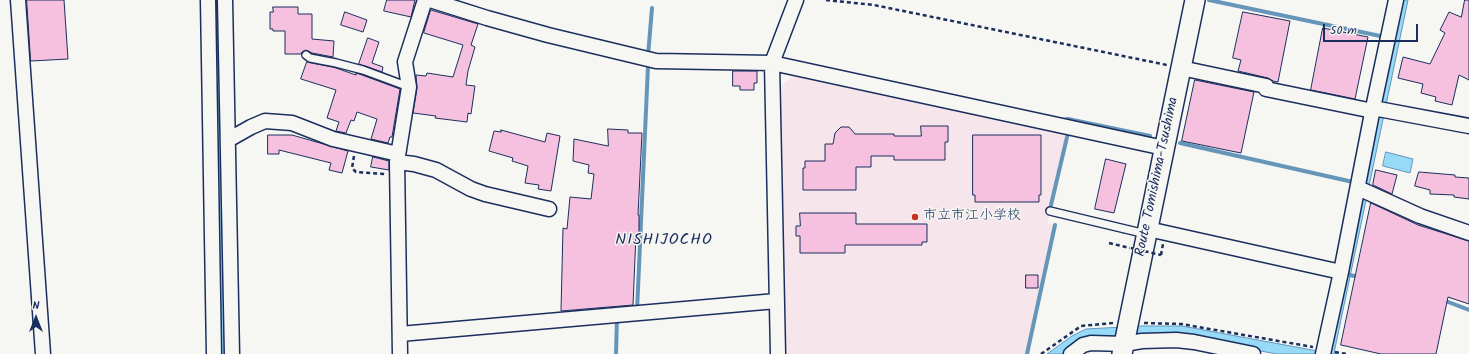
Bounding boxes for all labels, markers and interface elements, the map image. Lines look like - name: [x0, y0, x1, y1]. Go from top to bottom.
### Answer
- scale bar: [1325, 16, 1420, 42]
- text: 50 m: [1330, 21, 1357, 40]
- street label: Route Tomishima-Tsushima: [1133, 96, 1183, 258]
- place label: 市立市江小学校: [923, 209, 1021, 225]
- marker: 市立市江小学校: [910, 212, 920, 222]
- district label: NISHIJOCHO: [615, 231, 713, 251]
- text: N: [33, 297, 39, 315]
- north arrow: [16, 298, 56, 338]

